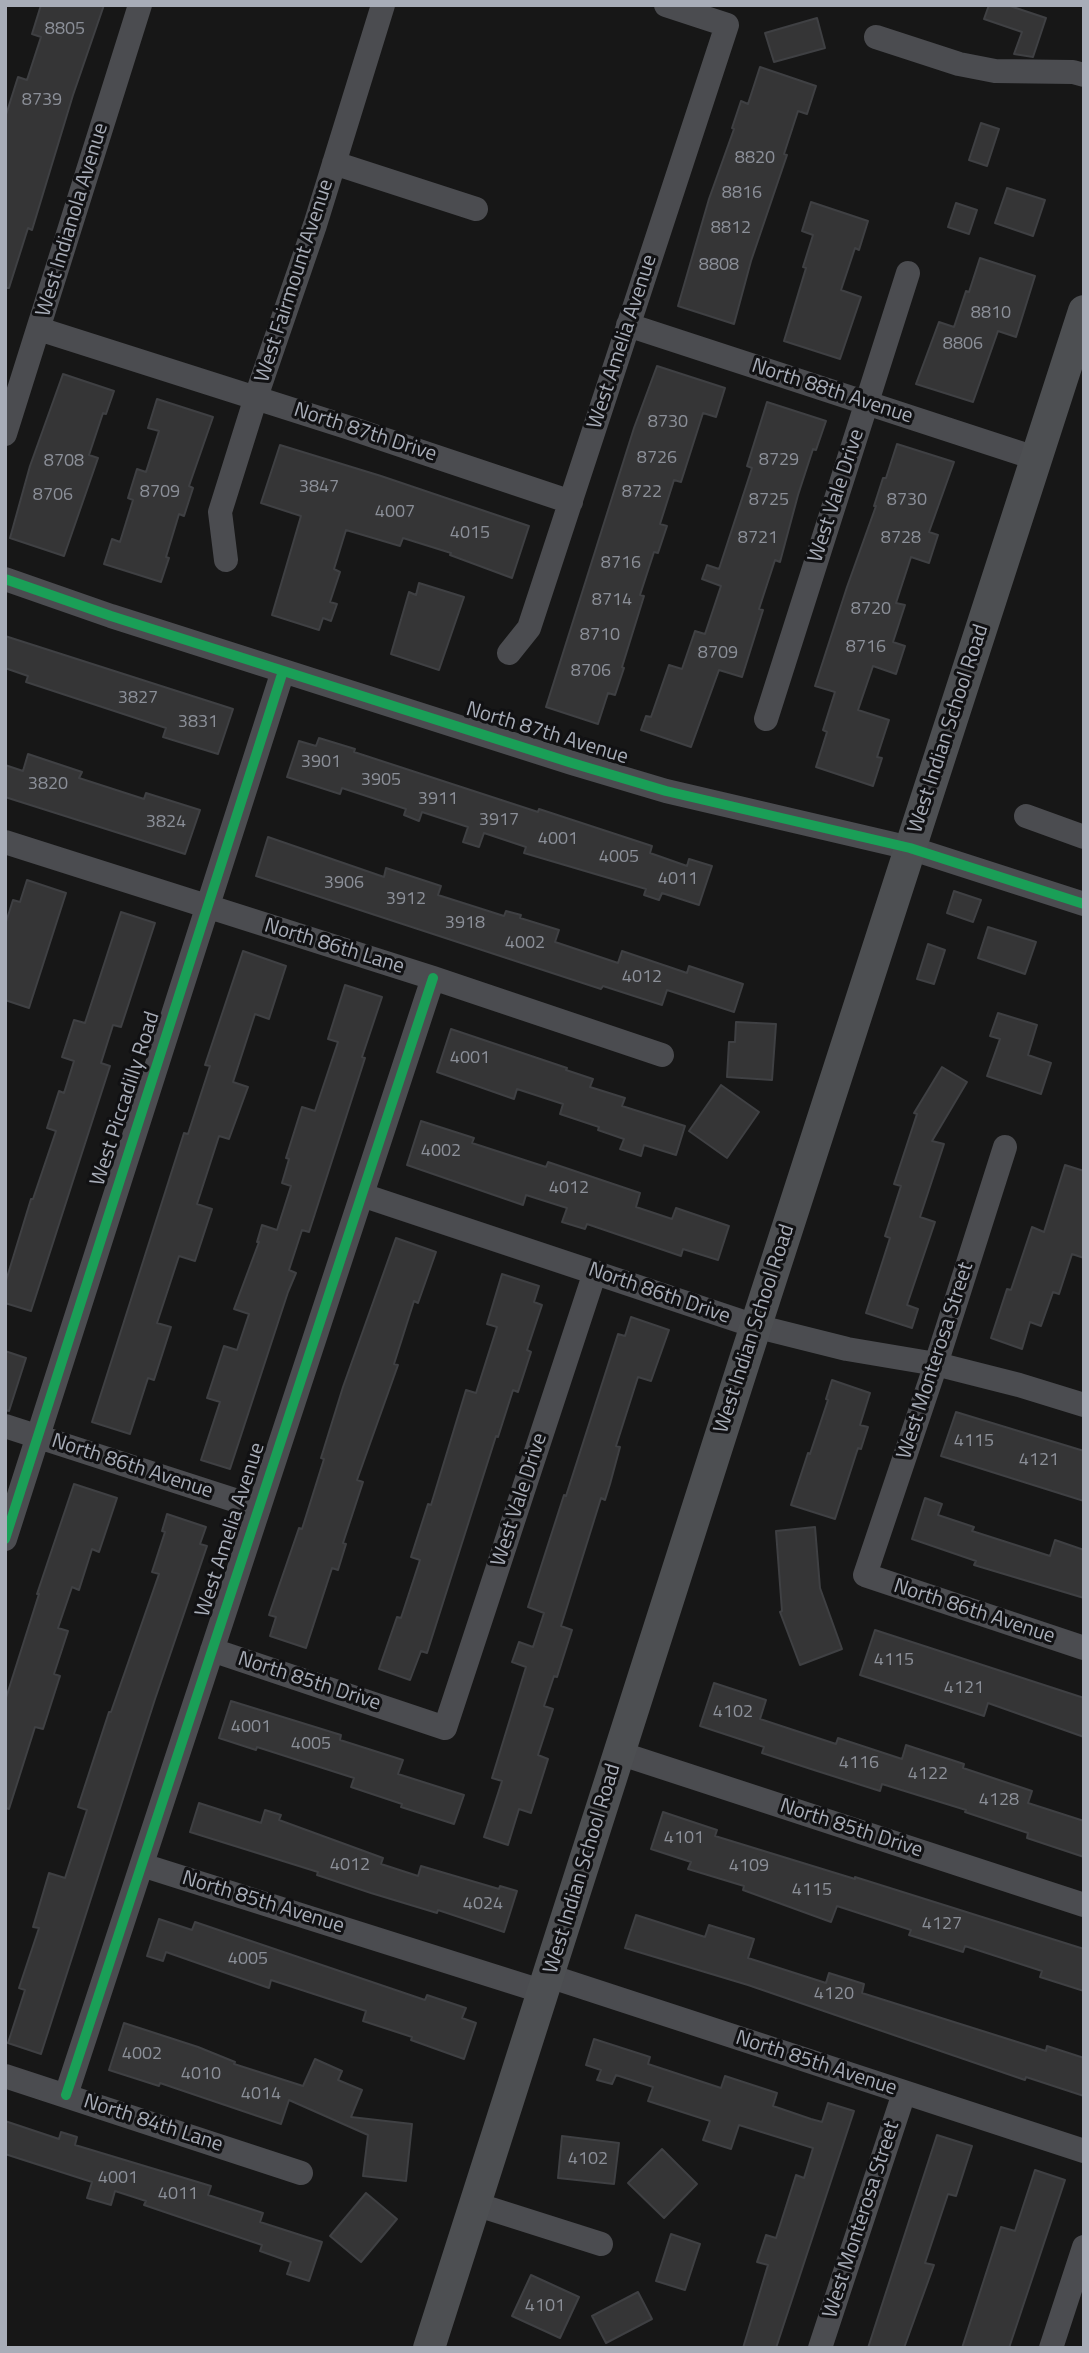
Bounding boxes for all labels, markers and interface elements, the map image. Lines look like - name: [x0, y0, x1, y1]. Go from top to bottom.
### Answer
- house number: 8805: [45, 19, 85, 41]
- house number: 8739: [22, 90, 62, 112]
- street label: West Indianola Avenue: [32, 120, 114, 320]
- house number: 8820: [735, 148, 775, 170]
- street label: West Fairmount Avenue: [250, 176, 340, 386]
- house number: 8816: [722, 183, 762, 205]
- house number: 8812: [711, 218, 751, 240]
- street label: West Amelia Avenue: [583, 252, 663, 432]
- house number: 8808: [699, 255, 739, 277]
- house number: 8810: [971, 303, 1011, 325]
- house number: 8806: [943, 334, 983, 356]
- street label: North 88th Avenue: [748, 354, 916, 430]
- street label: North 87th Drive: [291, 398, 439, 468]
- house number: 8730: [648, 412, 688, 434]
- street label: West Vale Drive: [804, 426, 870, 566]
- house number: 8726: [637, 448, 677, 470]
- house number: 8729: [759, 450, 799, 472]
- house number: 8708: [44, 451, 84, 473]
- house number: 3847: [299, 477, 339, 499]
- house number: 8709: [140, 482, 180, 504]
- house number: 8722: [622, 482, 662, 504]
- house number: 8706: [33, 485, 73, 507]
- house number: 8725: [749, 490, 789, 512]
- house number: 8730: [887, 490, 927, 512]
- house number: 4007: [375, 502, 415, 524]
- house number: 4015: [450, 523, 490, 545]
- house number: 8721: [738, 528, 778, 550]
- house number: 8728: [881, 528, 921, 550]
- house number: 8716: [601, 553, 641, 575]
- house number: 8714: [592, 590, 632, 612]
- house number: 8720: [851, 599, 891, 621]
- street label: West Indian School Road: [903, 621, 995, 837]
- house number: 8710: [580, 625, 620, 647]
- house number: 8716: [846, 637, 886, 659]
- house number: 8709: [698, 643, 738, 665]
- house number: 8706: [571, 661, 611, 683]
- house number: 3827: [118, 688, 158, 710]
- street label: North 87th Avenue: [463, 697, 631, 771]
- house number: 3831: [178, 712, 218, 734]
- house number: 3901: [301, 752, 341, 774]
- house number: 3905: [361, 770, 401, 792]
- house number: 3820: [28, 774, 68, 796]
- house number: 3911: [418, 789, 458, 811]
- house number: 3917: [479, 810, 519, 832]
- house number: 3824: [146, 812, 186, 834]
- house number: 4001: [538, 829, 578, 851]
- house number: 4005: [599, 847, 639, 869]
- house number: 4011: [658, 869, 698, 891]
- house number: 3906: [324, 873, 364, 895]
- house number: 3912: [386, 889, 426, 911]
- house number: 3918: [445, 913, 485, 935]
- street label: North 86th Lane: [261, 914, 407, 980]
- house number: 4002: [505, 933, 545, 955]
- house number: 4012: [622, 967, 662, 989]
- street label: West Piccadilly Road: [86, 1009, 166, 1189]
- house number: 4001: [450, 1048, 490, 1070]
- house number: 4002: [421, 1141, 461, 1163]
- house number: 4012: [549, 1178, 589, 1200]
- street label: West Indian School Road: [709, 1221, 801, 1437]
- street label: North 86th Drive: [585, 1258, 733, 1330]
- street label: West Monterosa Street: [892, 1259, 980, 1463]
- street label: North 86th Avenue: [48, 1429, 216, 1505]
- street label: West Vale Drive: [487, 1430, 553, 1570]
- house number: 4115: [954, 1431, 994, 1453]
- street label: West Amelia Avenue: [191, 1440, 271, 1620]
- house number: 4121: [1019, 1450, 1059, 1472]
- street label: North 86th Avenue: [890, 1574, 1058, 1650]
- street label: North 85th Drive: [235, 1647, 383, 1717]
- house number: 4115: [874, 1650, 914, 1672]
- house number: 4121: [944, 1678, 984, 1700]
- house number: 4102: [713, 1702, 753, 1724]
- house number: 4001: [231, 1717, 271, 1739]
- house number: 4005: [291, 1734, 331, 1756]
- house number: 4116: [839, 1753, 879, 1775]
- street label: West Indian School Road: [539, 1761, 627, 1977]
- house number: 4122: [908, 1764, 948, 1786]
- house number: 4128: [979, 1790, 1019, 1812]
- street label: North 85th Drive: [777, 1794, 925, 1864]
- house number: 4101: [664, 1828, 704, 1850]
- house number: 4012: [330, 1855, 370, 1877]
- house number: 4109: [729, 1856, 769, 1878]
- street label: North 85th Avenue: [179, 1866, 347, 1940]
- house number: 4115: [792, 1880, 832, 1902]
- house number: 4024: [463, 1894, 503, 1916]
- house number: 4127: [922, 1914, 962, 1936]
- house number: 4005: [228, 1949, 268, 1971]
- house number: 4120: [814, 1984, 854, 2006]
- street label: North 85th Avenue: [732, 2026, 900, 2102]
- house number: 4002: [122, 2044, 162, 2066]
- house number: 4010: [181, 2064, 221, 2086]
- house number: 4014: [241, 2084, 281, 2106]
- street label: North 84th Lane: [80, 2090, 226, 2158]
- street label: West Monterosa Street: [818, 2118, 906, 2322]
- house number: 4102: [568, 2149, 608, 2171]
- house number: 4001: [98, 2168, 138, 2190]
- house number: 4011: [158, 2184, 198, 2206]
- house number: 4101: [525, 2296, 565, 2318]

